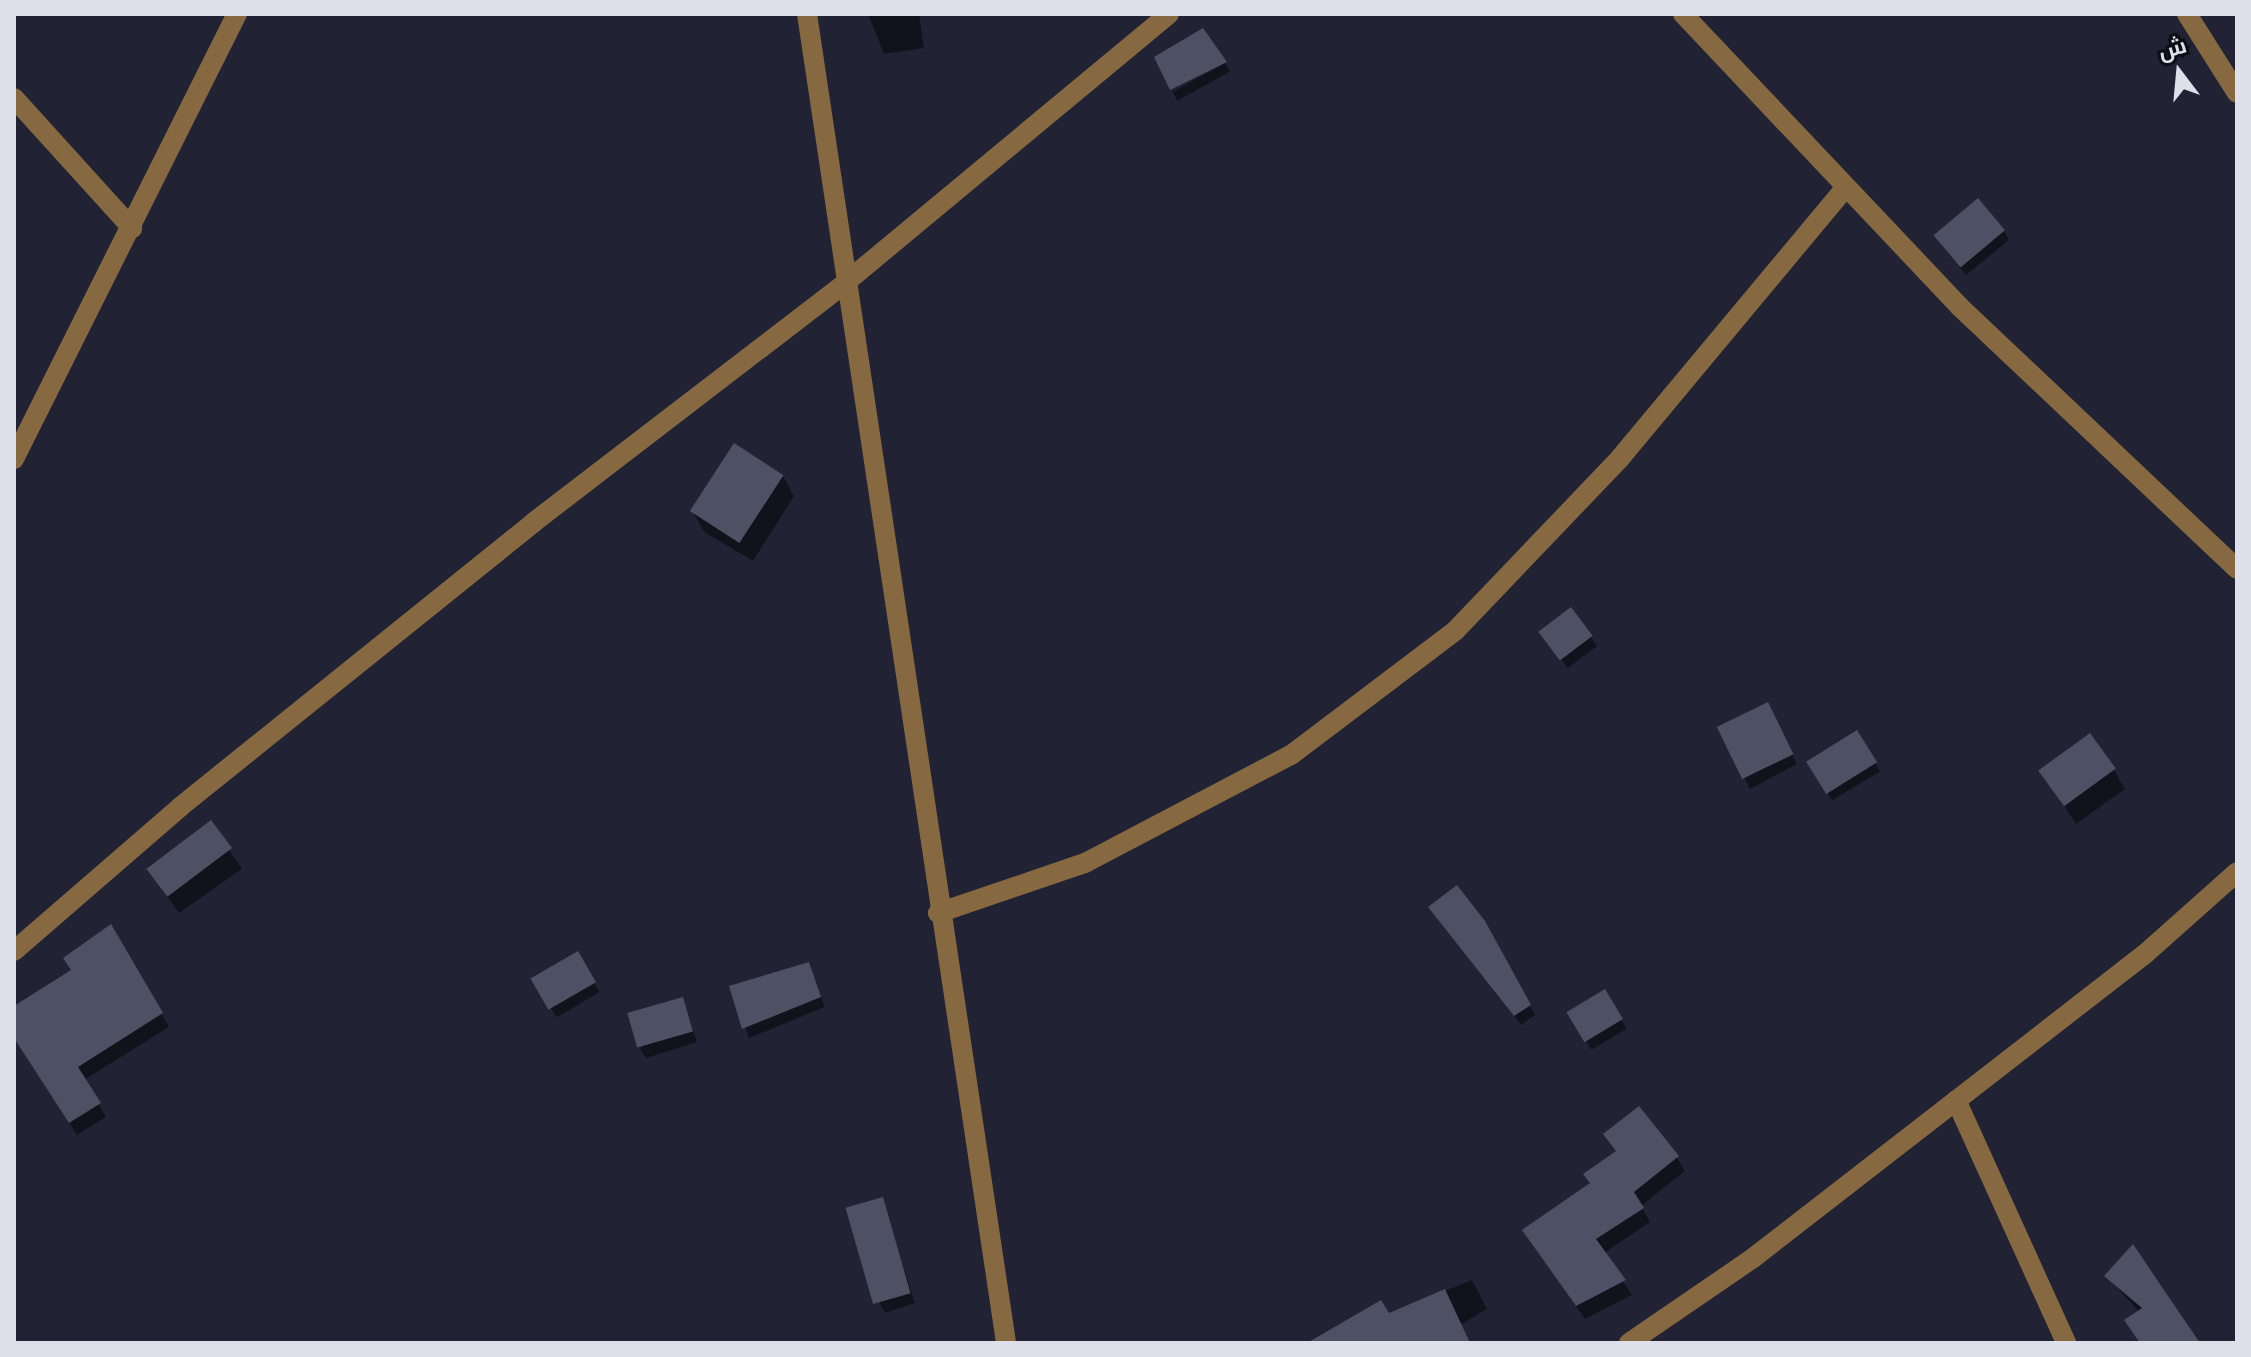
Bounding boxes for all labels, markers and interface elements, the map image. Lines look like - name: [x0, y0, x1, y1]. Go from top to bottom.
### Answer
- north arrow: [2139, 32, 2219, 112]
- text: ش: [2155, 33, 2189, 64]

